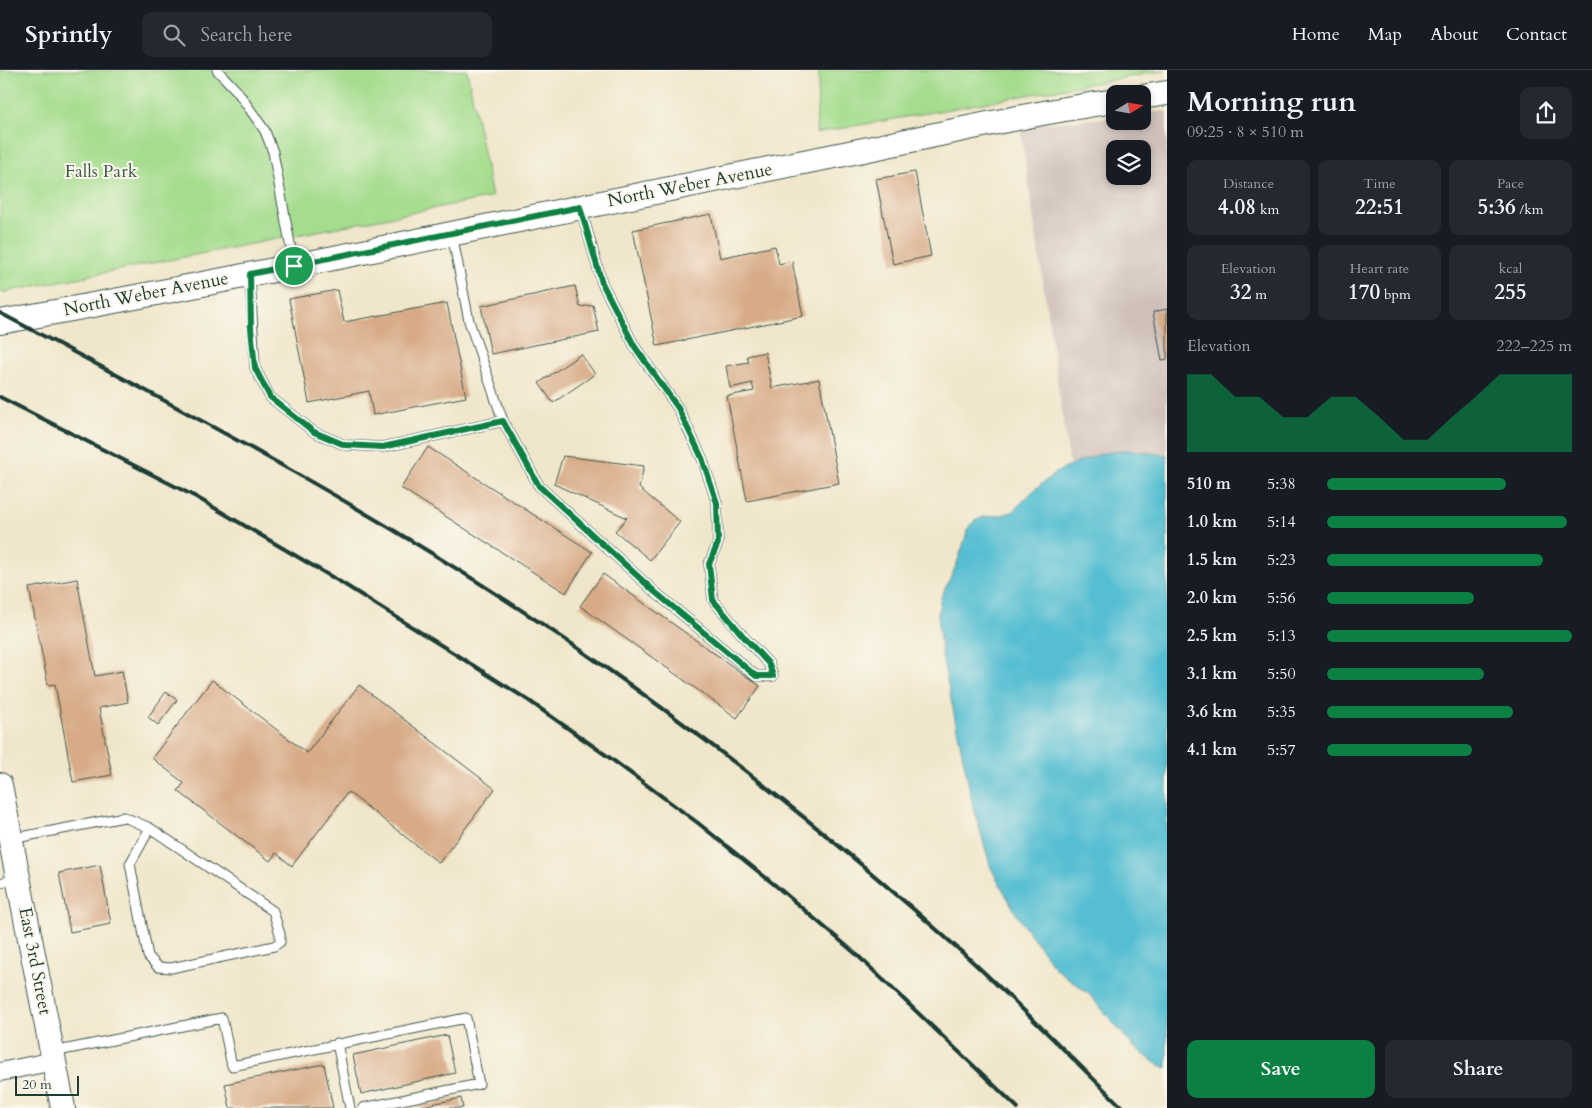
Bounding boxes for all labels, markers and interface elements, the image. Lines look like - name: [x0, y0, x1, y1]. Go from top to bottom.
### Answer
- search box: [142, 12, 492, 57]
- text: Sprintly: [25, 18, 112, 51]
- icon: search: [160, 21, 188, 49]
- text: Search here: [200, 22, 292, 48]
- text: Home: [1292, 22, 1340, 47]
- text: Map: [1368, 22, 1402, 47]
- text: About: [1430, 22, 1478, 47]
- text: Contact: [1506, 22, 1567, 47]
- text: Morning run: [1187, 83, 1356, 121]
- north arrow: [1106, 85, 1151, 130]
- map controls: [1106, 85, 1151, 185]
- button: share: [1520, 87, 1572, 139]
- text: 09:25 · 8 × 510 m: [1187, 121, 1304, 143]
- button: layers: [1106, 140, 1151, 185]
- street label: North Weber Avenue: [605, 157, 775, 213]
- park label: Falls Park: [65, 159, 138, 184]
- text: Distance: [1223, 174, 1274, 193]
- text: Time: [1363, 174, 1396, 193]
- text: Pace: [1497, 174, 1524, 193]
- text: 4.08: [1218, 193, 1256, 222]
- text: 22:51: [1355, 193, 1404, 222]
- text: 5:36: [1477, 193, 1516, 222]
- text: km: [1256, 200, 1279, 219]
- text: /km: [1516, 200, 1544, 219]
- pin: [273, 245, 315, 287]
- icon: arrive: [280, 252, 308, 280]
- text: Elevation: [1221, 259, 1276, 278]
- text: Heart rate: [1350, 259, 1409, 278]
- text: kcal: [1499, 259, 1522, 278]
- street label: North Weber Avenue: [61, 266, 231, 322]
- text: 32: [1230, 278, 1251, 307]
- text: 170: [1348, 278, 1380, 307]
- text: 255: [1494, 278, 1527, 307]
- text: m: [1251, 285, 1267, 304]
- text: bpm: [1380, 285, 1411, 304]
- text: Elevation: [1187, 335, 1251, 357]
- text: 222–225 m: [1496, 335, 1572, 357]
- text: 510 m: [1187, 473, 1231, 495]
- text: 5:38: [1267, 473, 1296, 495]
- text: 1.0 km: [1187, 511, 1237, 533]
- text: 5:14: [1267, 511, 1296, 533]
- text: 1.5 km: [1187, 549, 1237, 571]
- text: 5:23: [1267, 549, 1296, 571]
- text: 2.0 km: [1187, 587, 1237, 609]
- text: 5:56: [1267, 587, 1296, 609]
- text: 2.5 km: [1187, 625, 1237, 647]
- text: 5:13: [1267, 625, 1296, 647]
- text: 3.1 km: [1187, 663, 1237, 685]
- text: 5:50: [1267, 663, 1296, 685]
- text: 3.6 km: [1187, 701, 1237, 723]
- text: 5:35: [1267, 701, 1296, 723]
- text: 4.1 km: [1187, 739, 1237, 761]
- text: 5:57: [1267, 739, 1296, 761]
- street label: East 3rd Street: [12, 905, 58, 1017]
- button: Save: [1187, 1040, 1375, 1098]
- button: Share: [1385, 1040, 1572, 1098]
- scale bar: [15, 1073, 79, 1096]
- text: 20 m: [22, 1075, 52, 1094]

